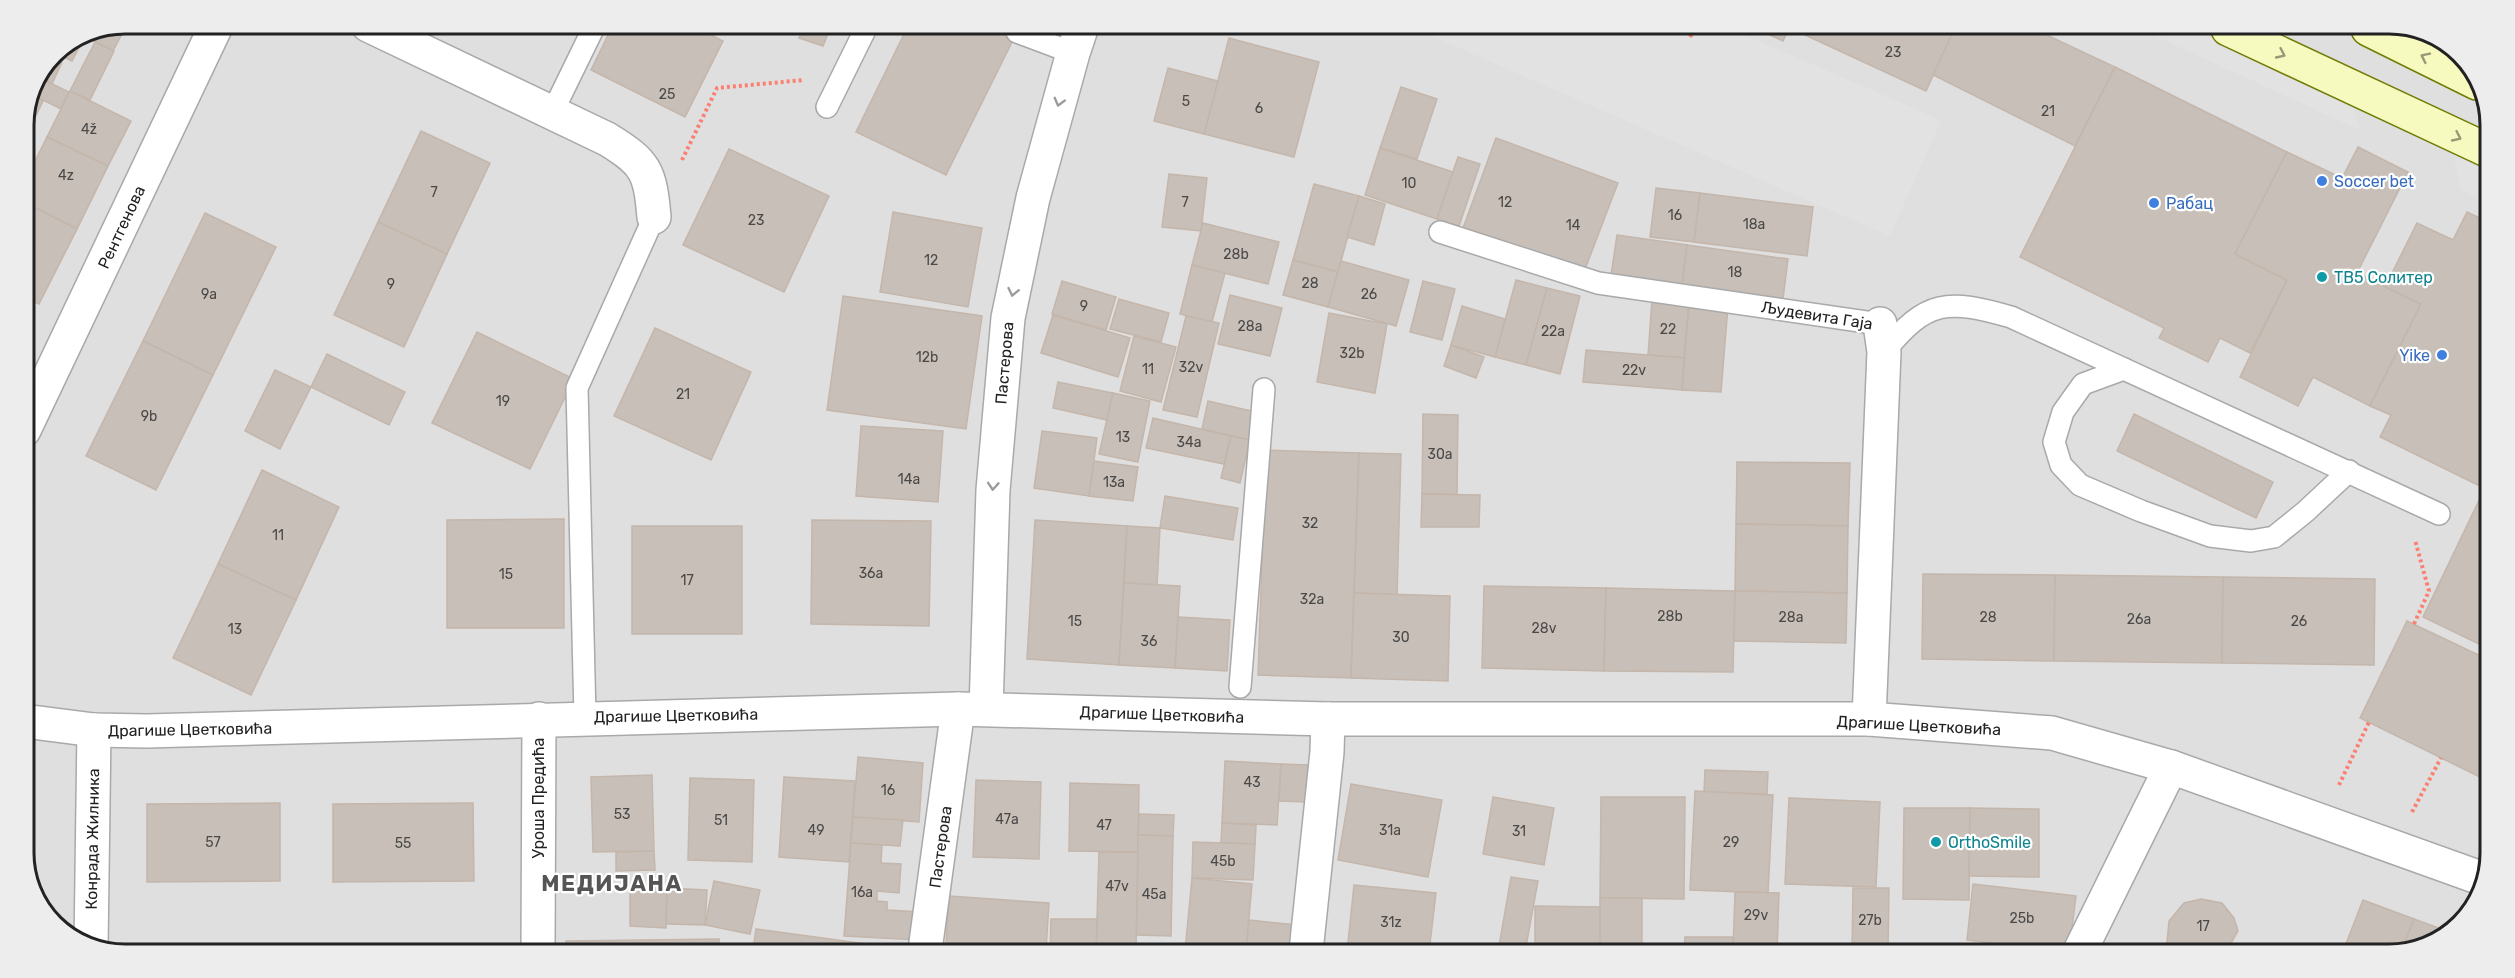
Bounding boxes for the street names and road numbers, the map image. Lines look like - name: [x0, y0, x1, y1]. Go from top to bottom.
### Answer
- street label: Рентгенова: [94, 183, 149, 272]
- street label: Људевита Гаја: [1760, 297, 1874, 334]
- street label: Пастерова: [991, 321, 1018, 405]
- street label: Драгише Цветковића: [1079, 702, 1244, 727]
- street label: Драгише Цветковића: [594, 705, 758, 726]
- street label: Драгише Цветковића: [1836, 712, 2002, 739]
- street label: Драгише Цветковића: [108, 719, 272, 740]
- street label: Уроша Предића: [529, 738, 548, 858]
- street label: Конрада Жилника: [82, 768, 103, 910]
- street label: Пастерова: [925, 805, 956, 889]

